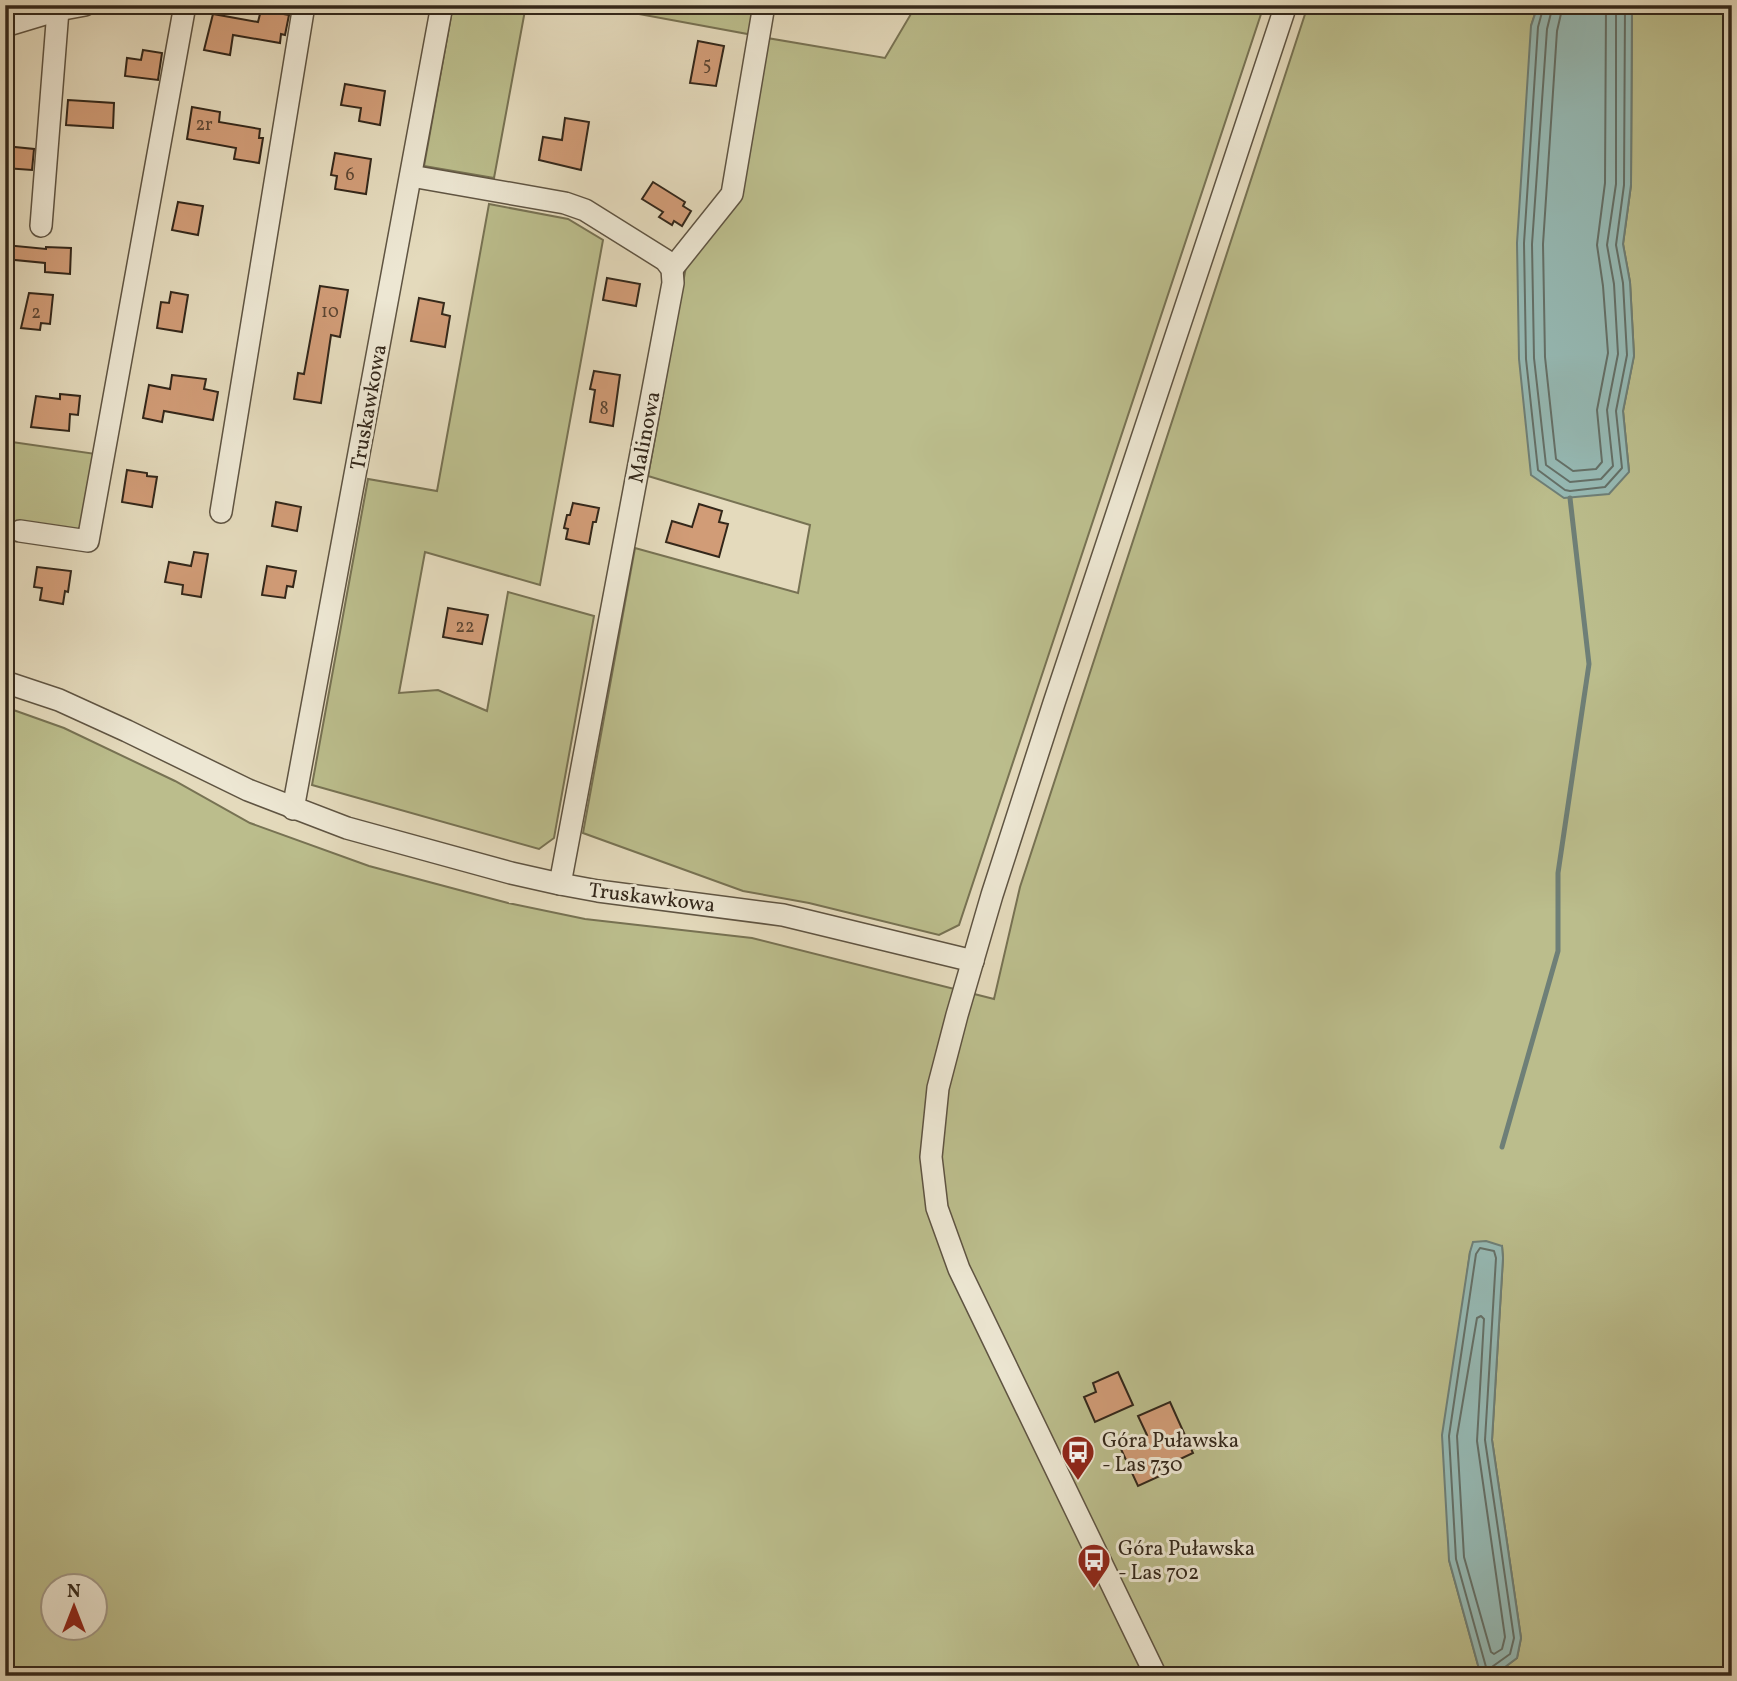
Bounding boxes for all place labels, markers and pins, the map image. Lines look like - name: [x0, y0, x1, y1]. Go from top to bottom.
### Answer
- place label: Góra Puławska - Las 730: [1102, 1427, 1239, 1480]
- bus stop icon: Góra Puławska - Las 730: [1059, 1433, 1097, 1482]
- place label: Góra Puławska - Las 702: [1118, 1535, 1255, 1588]
- bus stop icon: Góra Puławska - Las 702: [1075, 1541, 1113, 1590]

